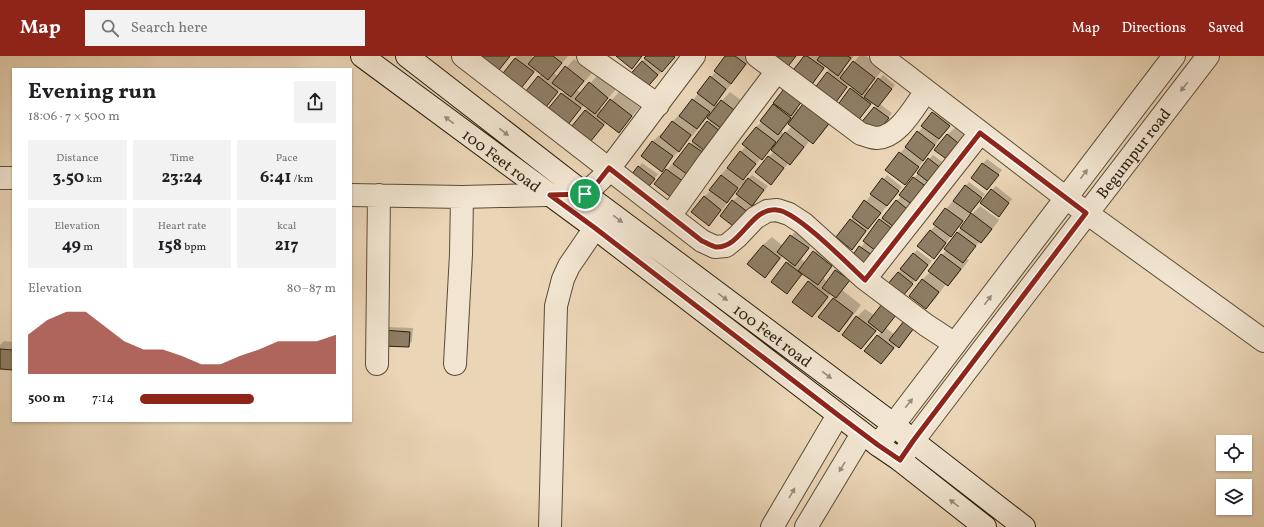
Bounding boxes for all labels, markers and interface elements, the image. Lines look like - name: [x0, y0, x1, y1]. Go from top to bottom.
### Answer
- search box: [85, 10, 365, 46]
- text: Map: [20, 15, 61, 41]
- icon: search: [99, 17, 121, 39]
- text: Search here: [131, 18, 208, 39]
- text: Map: [1072, 19, 1100, 38]
- text: Directions: [1122, 19, 1186, 38]
- text: Saved: [1208, 19, 1244, 38]
- text: Evening run: [28, 77, 157, 108]
- button: share: [294, 81, 336, 123]
- one-way arrow: [1180, 81, 1188, 92]
- street label: Begumpur road: [1092, 104, 1177, 204]
- text: 18:06 · 7 × 500 m: [28, 108, 120, 126]
- one-way arrow: [443, 116, 454, 124]
- street label: 100 Feet road: [457, 125, 545, 198]
- one-way arrow: [499, 127, 510, 136]
- text: Distance: [56, 151, 98, 166]
- text: Time: [170, 151, 194, 166]
- text: Pace: [276, 151, 298, 166]
- text: 3.50: [52, 166, 84, 189]
- text: 23:24: [161, 166, 202, 189]
- text: 6:41: [260, 166, 291, 189]
- one-way arrow: [1080, 169, 1088, 179]
- text: km: [84, 172, 102, 187]
- text: /km: [291, 172, 313, 187]
- pin: [568, 177, 602, 211]
- icon: arrive: [574, 183, 596, 205]
- one-way arrow: [613, 215, 624, 224]
- text: Elevation: [54, 219, 100, 234]
- text: Heart rate: [158, 219, 206, 234]
- text: kcal: [277, 219, 296, 234]
- text: 49: [62, 234, 81, 257]
- text: 158: [158, 234, 182, 257]
- text: 217: [275, 234, 299, 257]
- text: m: [81, 240, 93, 255]
- text: bpm: [182, 240, 206, 255]
- text: Elevation: [28, 280, 82, 298]
- text: 80–87 m: [287, 280, 336, 298]
- one-way arrow: [717, 293, 728, 301]
- one-way arrow: [984, 294, 993, 305]
- street label: 100 Feet road: [728, 300, 816, 373]
- one-way arrow: [821, 371, 832, 379]
- text: 500 m: [28, 390, 65, 408]
- text: 7:14: [92, 390, 114, 408]
- one-way arrow: [905, 398, 913, 408]
- map controls: [1216, 435, 1252, 515]
- button: locate: [1216, 435, 1252, 471]
- one-way arrow: [838, 462, 846, 472]
- button: layers: [1216, 479, 1252, 515]
- one-way arrow: [789, 487, 796, 499]
- one-way arrow: [949, 499, 960, 507]

